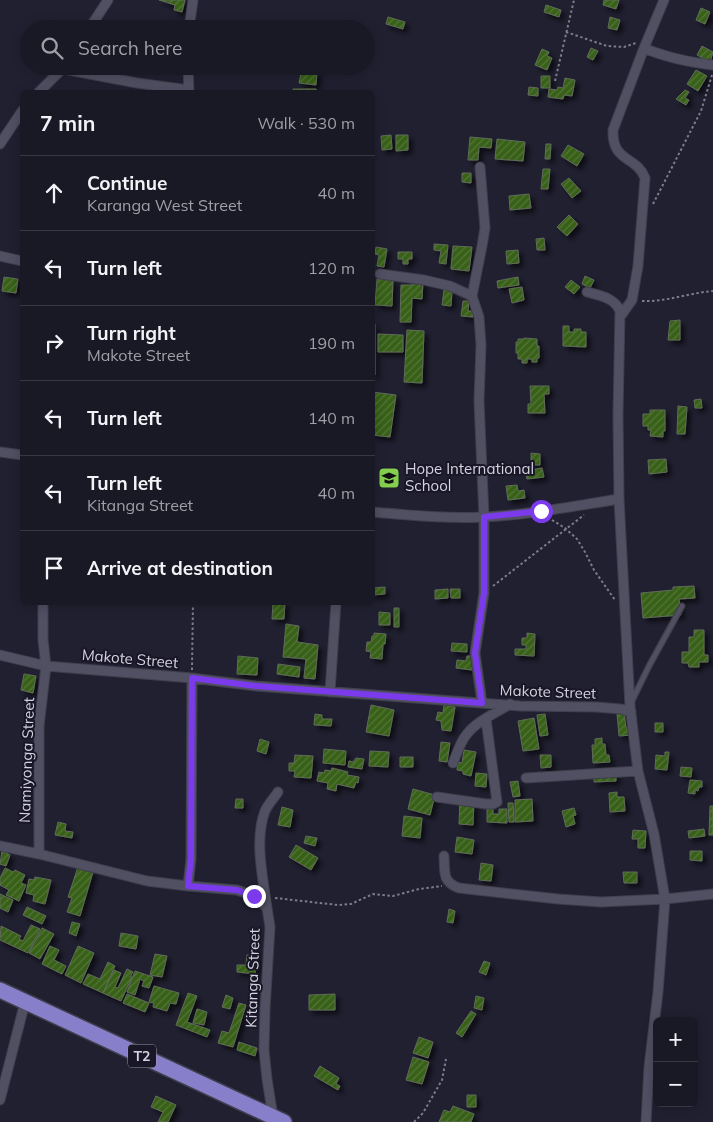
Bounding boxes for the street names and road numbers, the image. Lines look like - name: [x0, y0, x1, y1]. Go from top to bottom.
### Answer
- street label: Makote Street: [81, 645, 179, 672]
- street label: Makote Street: [499, 680, 597, 703]
- street label: Namiyonga Street: [15, 697, 38, 823]
- street label: Kitanga Street: [241, 928, 264, 1028]
- road number: T2: [128, 1044, 156, 1068]

